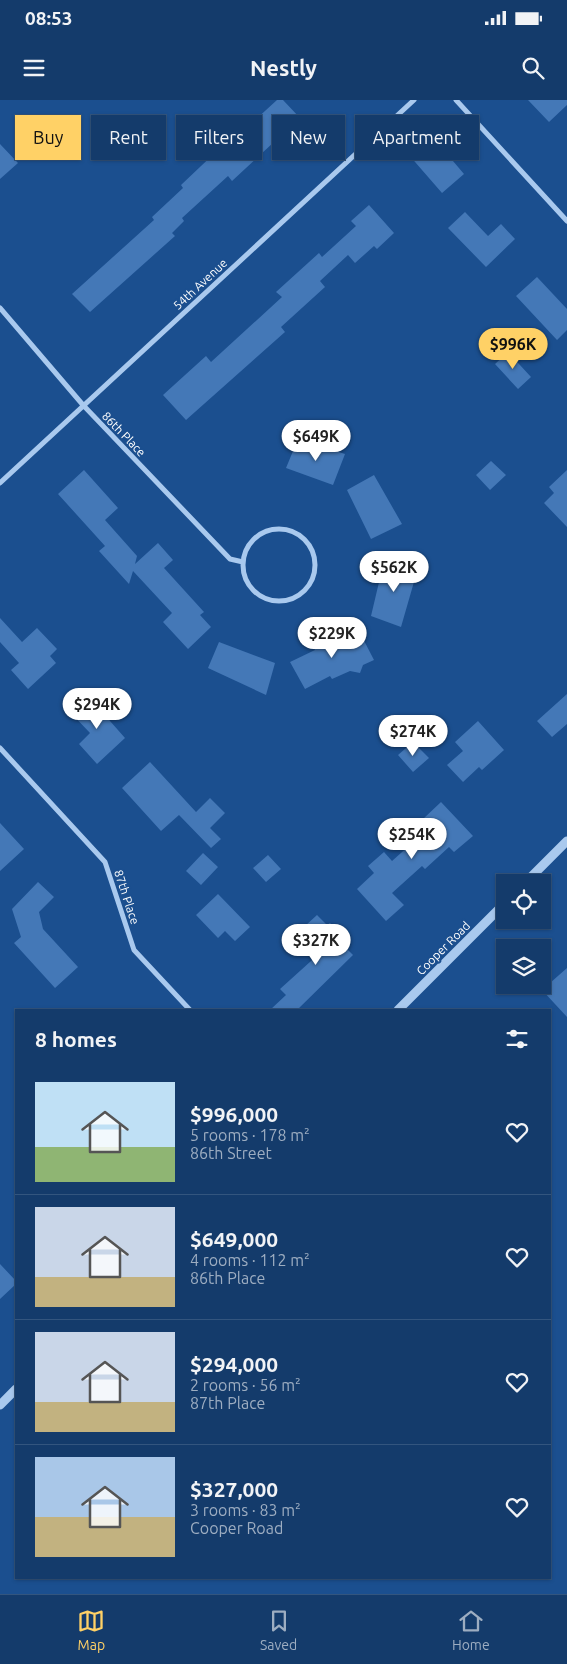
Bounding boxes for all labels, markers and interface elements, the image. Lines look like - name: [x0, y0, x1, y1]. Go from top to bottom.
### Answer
- text: 08:53: [25, 7, 73, 29]
- icon: menu: [20, 54, 48, 82]
- icon: search: [519, 54, 547, 82]
- text: Nestly: [250, 55, 317, 80]
- chip: Buy: [15, 115, 81, 160]
- chip: Rent: [91, 115, 166, 160]
- chip: Filters: [176, 115, 262, 160]
- chip: New: [272, 115, 345, 160]
- chip: Apartment: [355, 115, 479, 160]
- street label: 54th Avenue: [171, 256, 229, 312]
- pin: $996K: [478, 328, 548, 370]
- text: $996K: [490, 335, 536, 353]
- street label: 86th Place: [100, 409, 148, 459]
- pin: $649K: [281, 420, 351, 462]
- text: $649K: [293, 427, 339, 445]
- pin: $562K: [359, 550, 429, 593]
- text: $562K: [371, 558, 417, 576]
- pin: $229K: [297, 616, 367, 659]
- text: $229K: [309, 624, 355, 642]
- pin: $294K: [62, 688, 132, 730]
- text: $294K: [74, 695, 120, 713]
- pin: $274K: [378, 714, 448, 757]
- text: $274K: [390, 722, 436, 740]
- pin: $254K: [377, 818, 447, 860]
- text: $254K: [389, 825, 435, 843]
- street label: 87th Place: [112, 868, 142, 926]
- map controls: [496, 874, 551, 994]
- button: locate: [496, 874, 551, 929]
- street label: Cooper Road: [414, 919, 472, 977]
- pin: $327K: [281, 924, 351, 966]
- text: $327K: [293, 931, 339, 949]
- button: layers: [496, 939, 551, 994]
- icon: filters: [503, 1025, 531, 1053]
- text: 8 homes: [35, 1027, 117, 1051]
- icon: home: [75, 1102, 135, 1162]
- text: $996,000: [190, 1102, 278, 1126]
- icon: heart: [503, 1118, 531, 1146]
- text: 5 rooms · 178 m²: [190, 1126, 310, 1144]
- text: 86th Street: [190, 1144, 272, 1162]
- icon: home: [75, 1227, 135, 1287]
- text: $649,000: [190, 1227, 278, 1251]
- icon: heart: [503, 1243, 531, 1271]
- text: 4 rooms · 112 m²: [190, 1251, 310, 1269]
- text: 86th Place: [190, 1269, 265, 1287]
- icon: home: [75, 1352, 135, 1412]
- text: $294,000: [190, 1352, 278, 1376]
- icon: heart: [503, 1368, 531, 1396]
- text: 2 rooms · 56 m²: [190, 1376, 301, 1394]
- text: 87th Place: [190, 1394, 265, 1412]
- icon: home: [75, 1477, 135, 1537]
- text: $327,000: [190, 1477, 278, 1501]
- icon: heart: [503, 1493, 531, 1521]
- text: 3 rooms · 83 m²: [190, 1501, 301, 1519]
- text: Cooper Road: [190, 1519, 283, 1537]
- tab: Map: [77, 1607, 105, 1653]
- tab: Saved: [260, 1607, 297, 1653]
- tab: Home: [452, 1607, 490, 1653]

